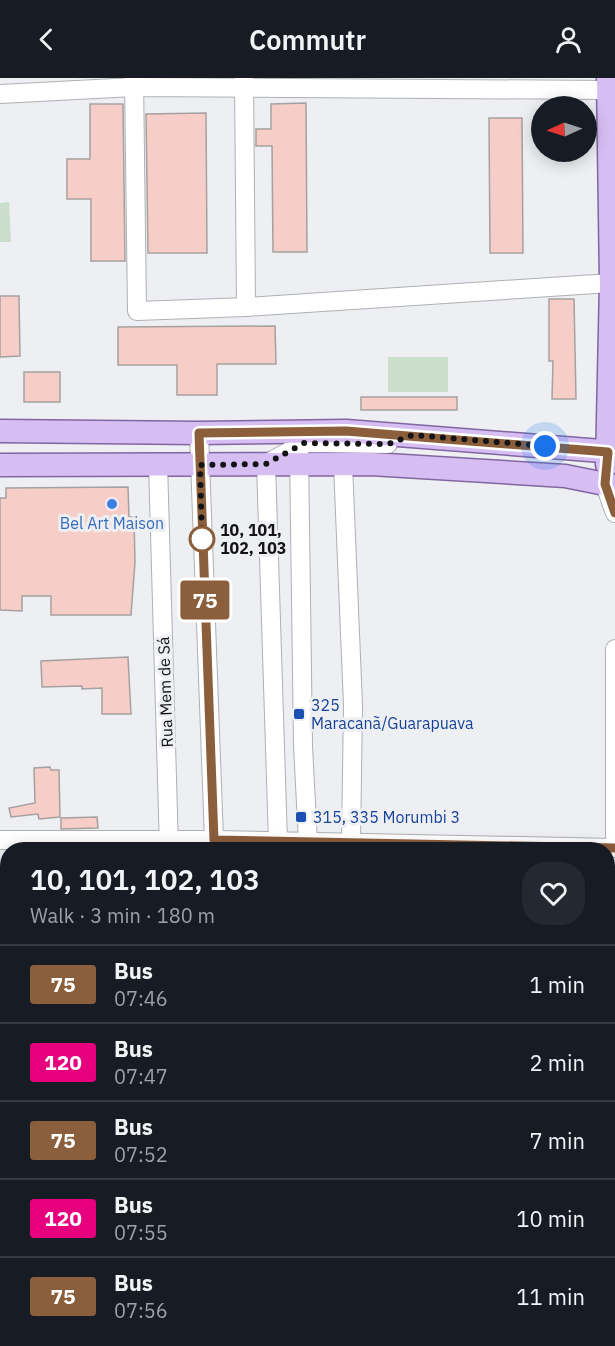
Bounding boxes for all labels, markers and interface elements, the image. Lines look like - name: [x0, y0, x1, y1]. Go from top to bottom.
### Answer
- text: Commutr: [249, 22, 366, 57]
- icon: back: [30, 23, 63, 56]
- icon: person: [552, 23, 585, 56]
- north arrow: [531, 96, 597, 162]
- map controls: [531, 96, 597, 162]
- your location: [530, 431, 560, 461]
- marker: Bel Art Maison: [105, 497, 119, 511]
- place label: Bel Art Maison: [60, 513, 164, 533]
- place label: 10, 101, 102, 103: [220, 520, 286, 558]
- marker: 10, 101, 102, 103: [189, 526, 215, 552]
- line badge: 75: [178, 580, 232, 620]
- text: 75: [192, 586, 218, 614]
- street label: Rua Mem de Sá: [153, 636, 177, 748]
- place label: 325 Maracanã/Guarapuava: [311, 695, 474, 733]
- marker: 325 Maracanã/Guarapuava: [292, 707, 306, 721]
- place label: 315, 335 Morumbi 3: [313, 807, 460, 827]
- marker: 315, 335 Morumbi 3: [294, 810, 308, 824]
- text: 10, 101, 102, 103: [30, 861, 260, 898]
- button: heart: [522, 862, 585, 925]
- text: Walk · 3 min · 180 m: [30, 902, 215, 929]
- text: Bus: [114, 956, 153, 985]
- text: 75: [50, 970, 76, 998]
- text: 1 min: [529, 970, 585, 999]
- text: 07:46: [114, 985, 168, 1012]
- text: Bus: [114, 1034, 153, 1063]
- text: 120: [44, 1048, 82, 1076]
- text: 2 min: [529, 1048, 585, 1077]
- text: 07:47: [114, 1063, 168, 1090]
- text: Bus: [114, 1112, 153, 1141]
- text: 75: [50, 1126, 76, 1154]
- text: 7 min: [529, 1126, 585, 1155]
- text: 07:52: [114, 1141, 168, 1168]
- text: Bus: [114, 1190, 153, 1219]
- text: 120: [44, 1204, 82, 1232]
- text: 10 min: [516, 1204, 585, 1233]
- text: 07:55: [114, 1219, 168, 1246]
- text: Bus: [114, 1268, 153, 1297]
- text: 75: [50, 1282, 76, 1310]
- text: 11 min: [516, 1282, 585, 1311]
- text: 07:56: [114, 1297, 168, 1324]

